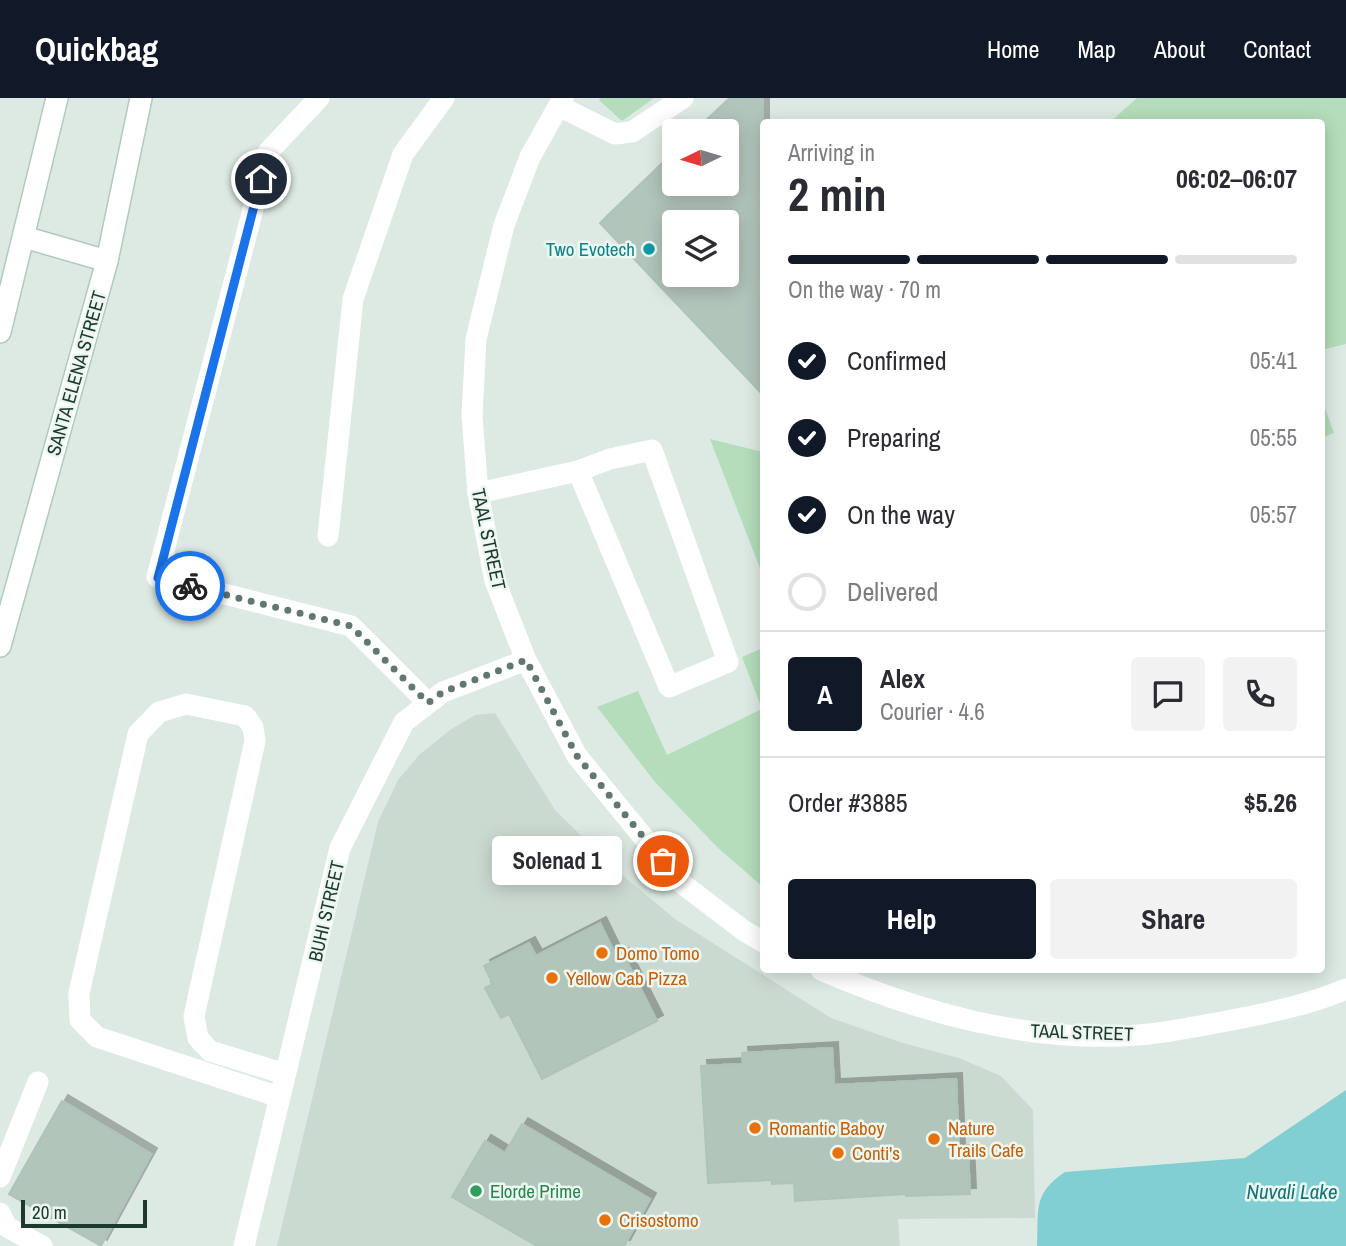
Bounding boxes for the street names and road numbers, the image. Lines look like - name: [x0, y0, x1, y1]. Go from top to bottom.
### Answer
- street label: SANTA ELENA STREET: [40, 287, 112, 458]
- street label: TAAL STREET: [466, 486, 513, 593]
- street label: BUHI STREET: [302, 857, 350, 964]
- street label: TAAL STREET: [1030, 1017, 1134, 1047]

